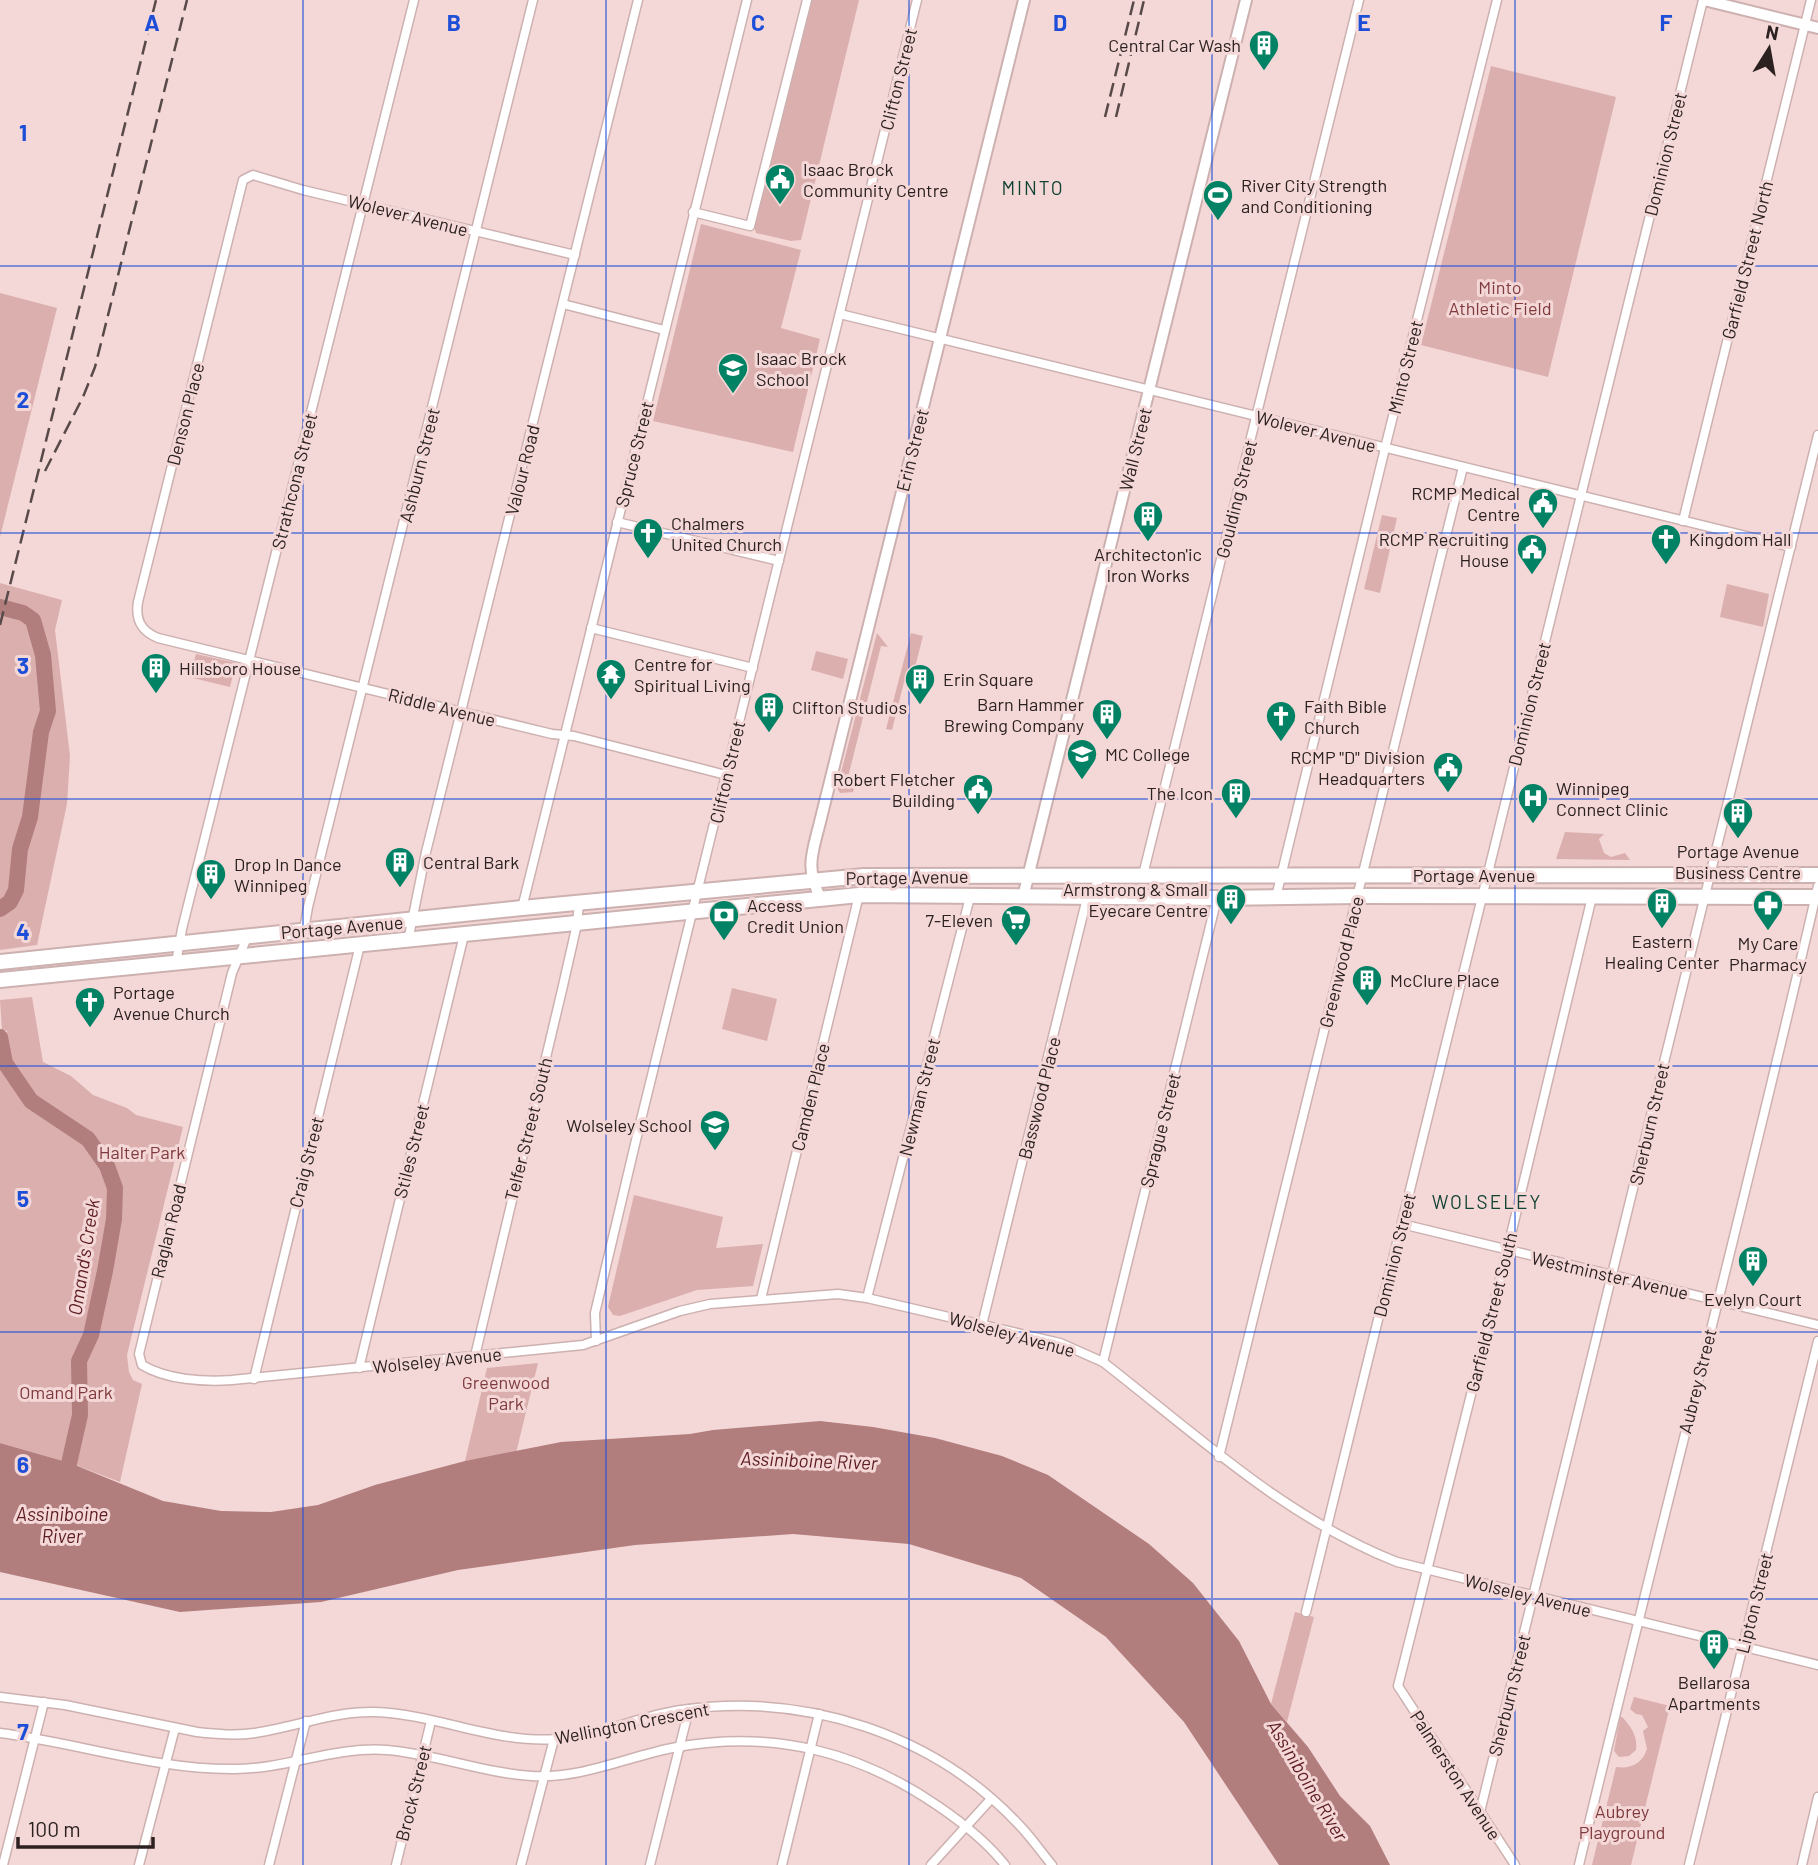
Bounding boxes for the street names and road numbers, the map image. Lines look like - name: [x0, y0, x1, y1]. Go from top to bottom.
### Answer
- street label: Clifton Street: [875, 26, 921, 132]
- street label: Dominion Street: [1639, 90, 1691, 218]
- street label: Garfield Street North: [1717, 178, 1777, 342]
- street label: Wolever Avenue: [345, 189, 471, 241]
- street label: Minto Street: [1383, 318, 1427, 416]
- street label: Denson Place: [162, 360, 208, 468]
- street label: Spruce Street: [610, 399, 658, 509]
- street label: Ashburn Street: [394, 405, 444, 525]
- street label: Wall Street: [1114, 405, 1156, 493]
- street label: Wolever Avenue: [1253, 405, 1379, 457]
- street label: Erin Street: [891, 406, 933, 494]
- street label: Strathcona Street: [266, 411, 322, 551]
- street label: Valour Road: [500, 422, 544, 518]
- street label: Goulding Street: [1211, 438, 1261, 560]
- street label: Dominion Street: [1503, 640, 1555, 768]
- street label: Riddle Avenue: [386, 683, 498, 731]
- street label: Clifton Street: [705, 719, 749, 825]
- street label: Portage Avenue: [1413, 864, 1535, 886]
- street label: Portage Avenue: [845, 865, 969, 889]
- street label: Greenwood Place: [1314, 894, 1368, 1030]
- street label: Portage Avenue: [280, 911, 404, 943]
- street label: Basswood Place: [1013, 1034, 1065, 1162]
- street label: Newman Street: [894, 1036, 944, 1158]
- street label: Camden Place: [786, 1041, 834, 1153]
- street label: Telfer Street South: [500, 1055, 556, 1203]
- street label: Sherburn Street: [1624, 1061, 1674, 1187]
- street label: Sprague Street: [1135, 1070, 1185, 1190]
- street label: Stiles Street: [389, 1101, 433, 1201]
- street label: Craig Street: [284, 1114, 328, 1210]
- street label: Raglan Road: [146, 1182, 190, 1280]
- street label: Dominion Street: [1368, 1191, 1420, 1319]
- street label: Garfield Street South: [1461, 1230, 1521, 1394]
- street label: Westminster Avenue: [1529, 1246, 1691, 1304]
- street label: Wolseley Avenue: [946, 1307, 1078, 1361]
- street label: Aubrey Street: [1673, 1326, 1721, 1436]
- street label: Wolseley Avenue: [371, 1342, 503, 1378]
- street label: Lipton Street: [1731, 1550, 1777, 1656]
- street label: Wolseley Avenue: [1462, 1569, 1594, 1621]
- street label: Sherburn Street: [1483, 1632, 1535, 1758]
- street label: Wellington Crescent: [553, 1697, 711, 1749]
- street label: Palmerston Avenue: [1406, 1706, 1506, 1844]
- street label: Brock Street: [390, 1742, 436, 1844]

